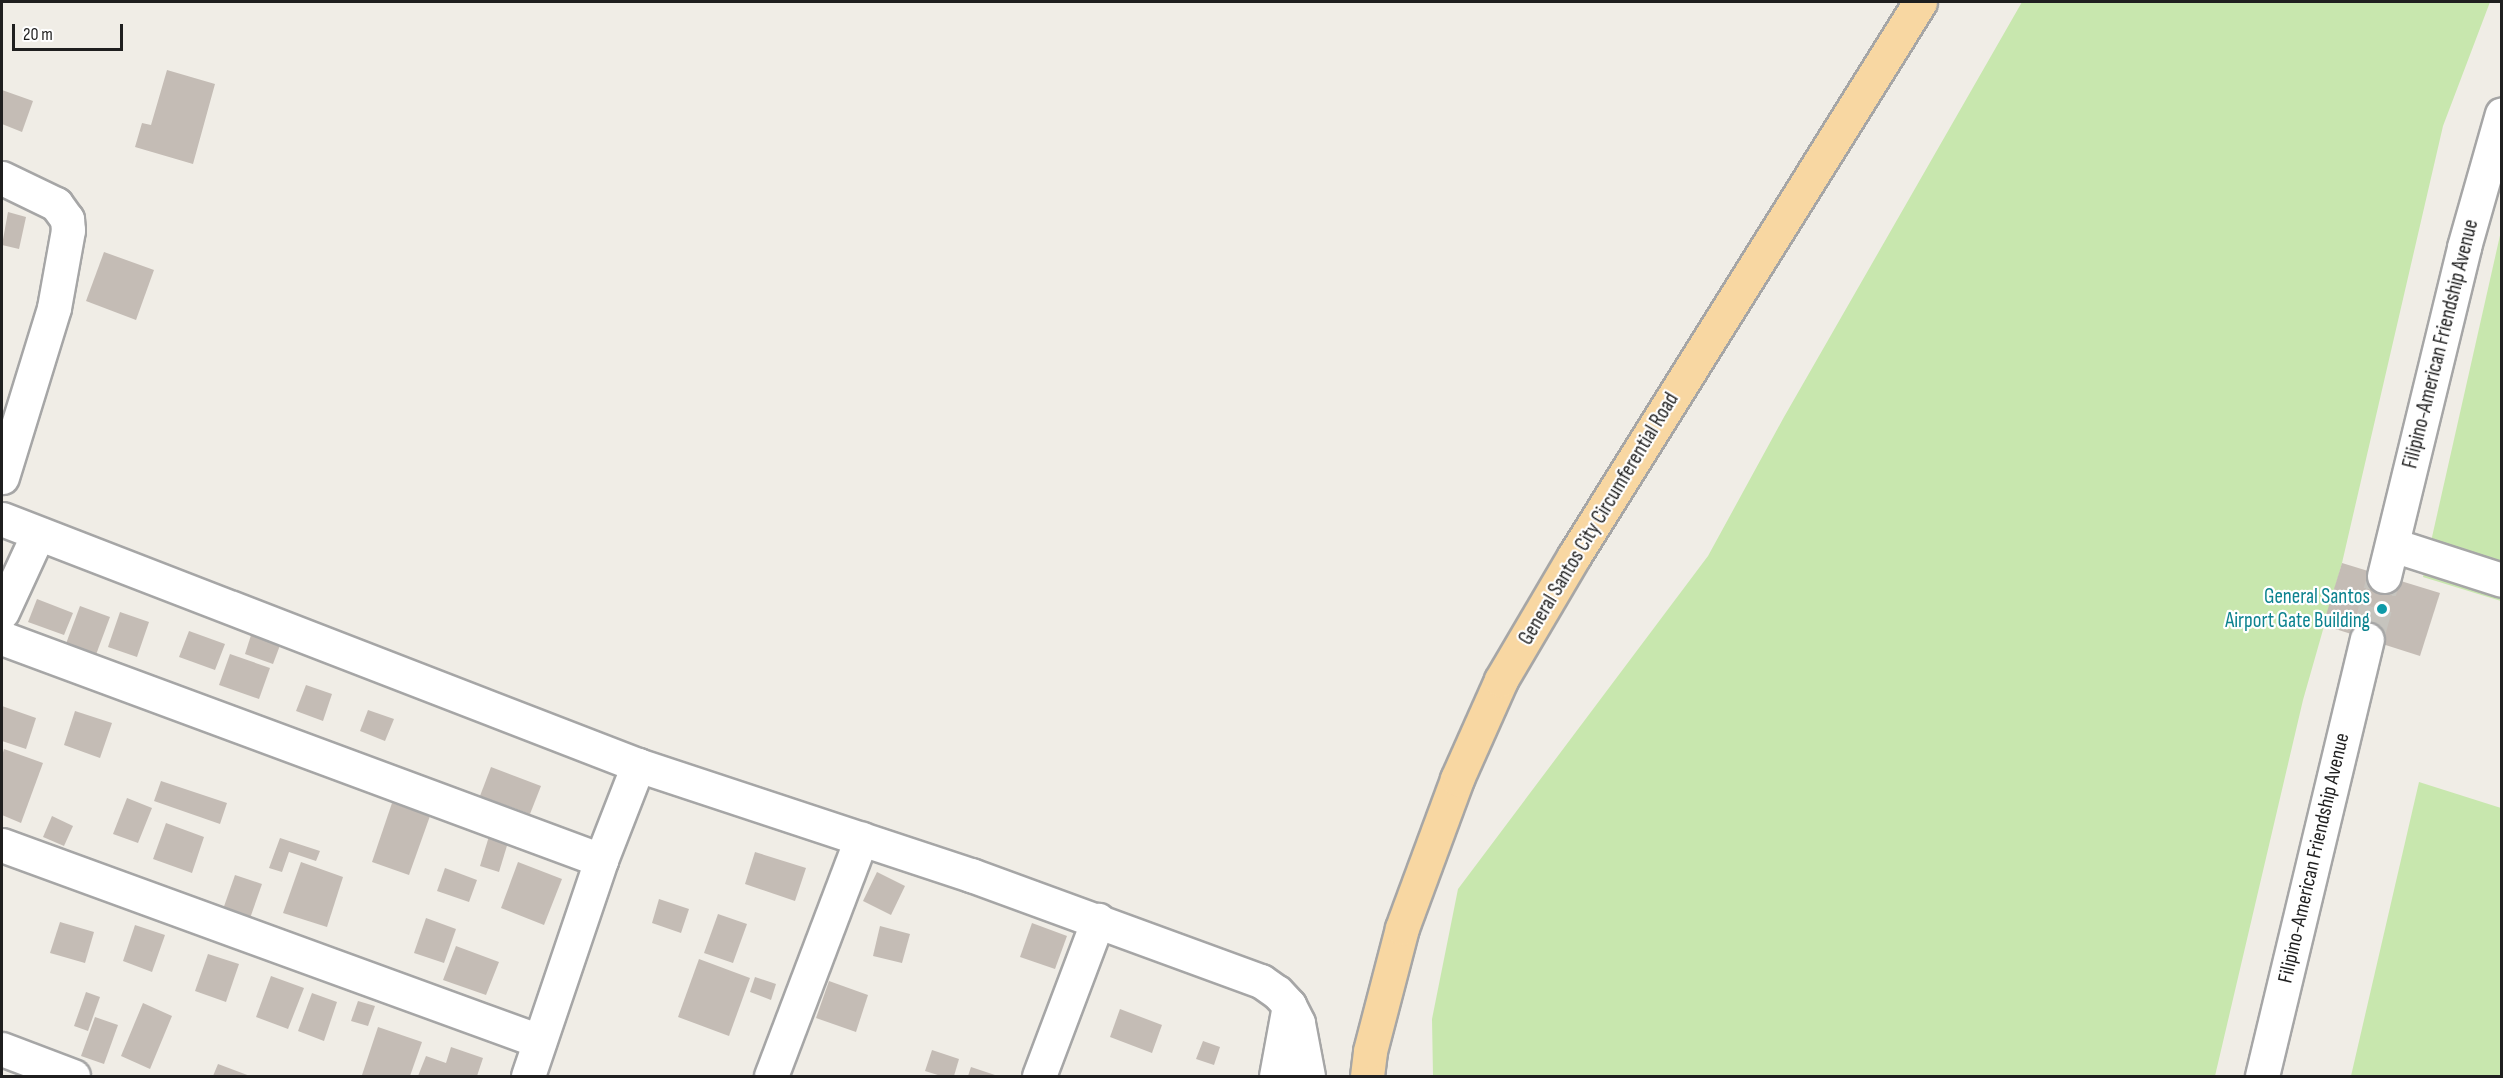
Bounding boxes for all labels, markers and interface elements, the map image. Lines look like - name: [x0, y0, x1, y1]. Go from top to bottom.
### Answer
- scale bar: [15, 12, 126, 50]
- text: 20 m: [23, 24, 53, 45]
- street label: Filipino-American Friendship Avenue: [2398, 217, 2484, 471]
- street label: General Santos City Circumferential Road: [1514, 388, 1684, 650]
- place label: General Santos Airport Gate Building: [2225, 584, 2370, 634]
- marker: General Santos Airport Gate Building: [2375, 602, 2389, 616]
- street label: Filipino-American Friendship Avenue: [2273, 731, 2355, 985]

